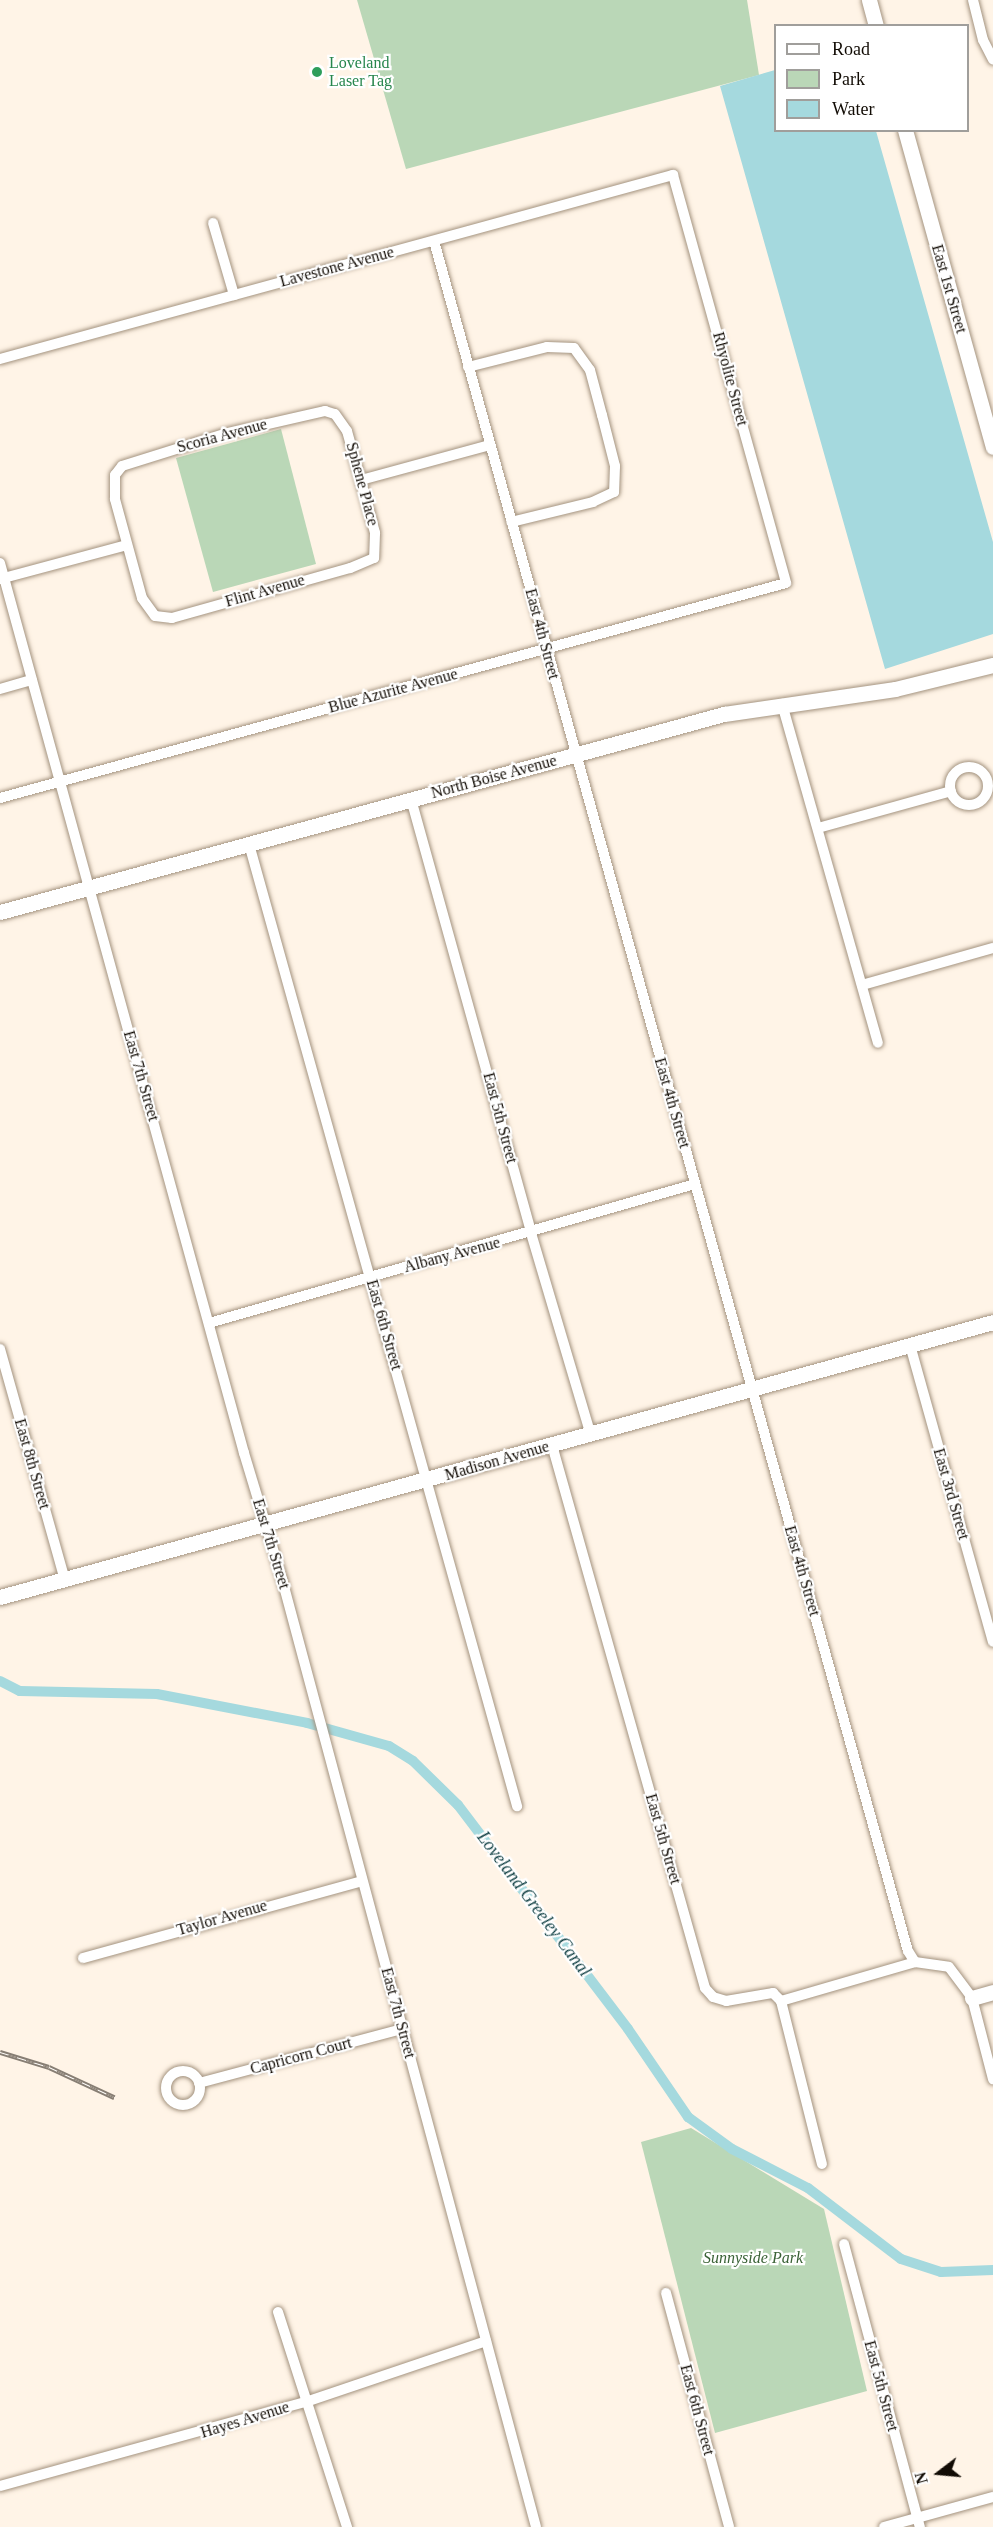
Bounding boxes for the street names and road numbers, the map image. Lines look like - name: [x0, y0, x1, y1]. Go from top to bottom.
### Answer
- street label: Lavestone Avenue: [277, 242, 397, 292]
- street label: East 1st Street: [927, 242, 971, 336]
- street label: Rhyolite Street: [708, 330, 752, 428]
- street label: Scoria Avenue: [174, 415, 270, 457]
- street label: Sphene Place: [342, 440, 382, 528]
- street label: Flint Avenue: [223, 570, 307, 612]
- street label: East 4th Street: [521, 586, 563, 682]
- street label: Blue Azurite Avenue: [325, 664, 461, 718]
- street label: North Boise Avenue: [429, 751, 559, 803]
- street label: East 7th Street: [119, 1029, 163, 1123]
- street label: East 4th Street: [650, 1056, 694, 1150]
- street label: East 5th Street: [479, 1070, 521, 1166]
- street label: Albany Avenue: [401, 1233, 503, 1277]
- street label: East 6th Street: [362, 1278, 406, 1372]
- street label: East 8th Street: [10, 1417, 54, 1511]
- street label: Madison Avenue: [442, 1437, 552, 1485]
- street label: East 3rd Street: [929, 1446, 973, 1542]
- street label: East 7th Street: [248, 1497, 294, 1591]
- street label: East 4th Street: [780, 1524, 824, 1618]
- street label: East 5th Street: [641, 1792, 685, 1886]
- street label: Taylor Avenue: [174, 1896, 270, 1940]
- street label: East 7th Street: [377, 1965, 419, 2061]
- street label: Capricorn Court: [248, 2033, 354, 2079]
- street label: East 5th Street: [860, 2338, 902, 2434]
- street label: East 6th Street: [676, 2362, 718, 2458]
- street label: Hayes Avenue: [198, 2397, 292, 2443]

